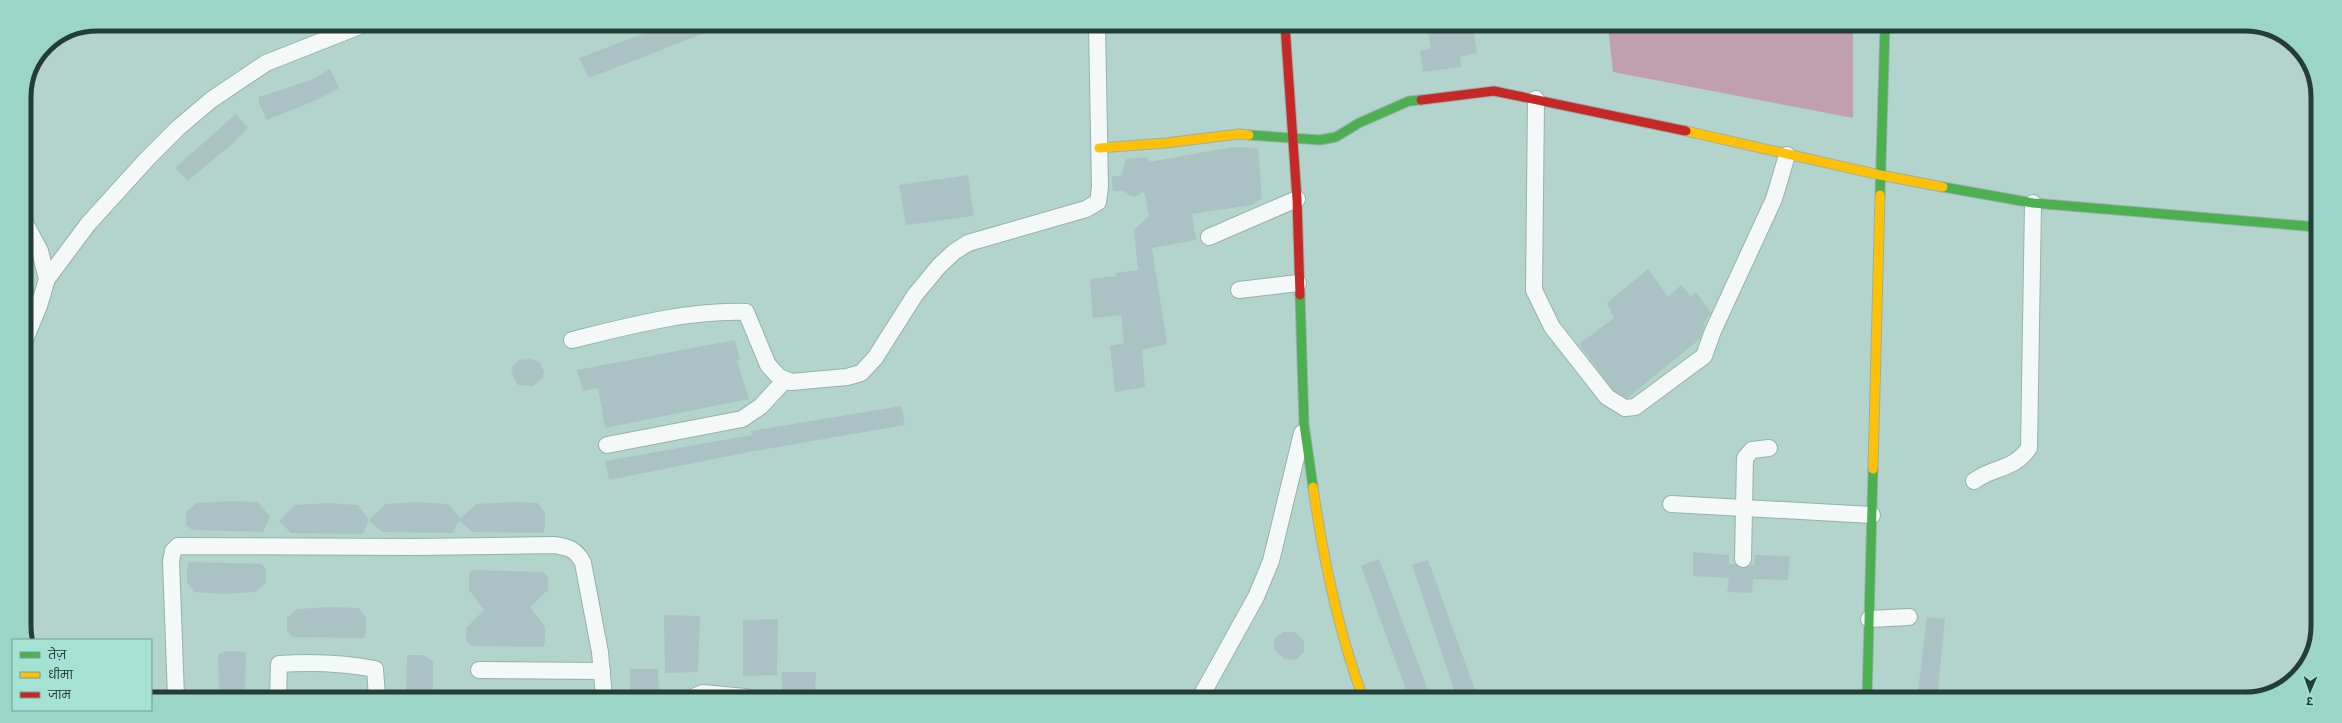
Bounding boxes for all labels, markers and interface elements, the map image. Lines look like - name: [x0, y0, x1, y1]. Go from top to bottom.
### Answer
- legend: [12, 639, 152, 711]
- text: तेज़: [47, 646, 67, 663]
- text: धीमा: [48, 666, 74, 683]
- north arrow: [2290, 671, 2330, 711]
- text: जाम: [47, 686, 72, 703]
- text: उ: [2305, 693, 2314, 709]

